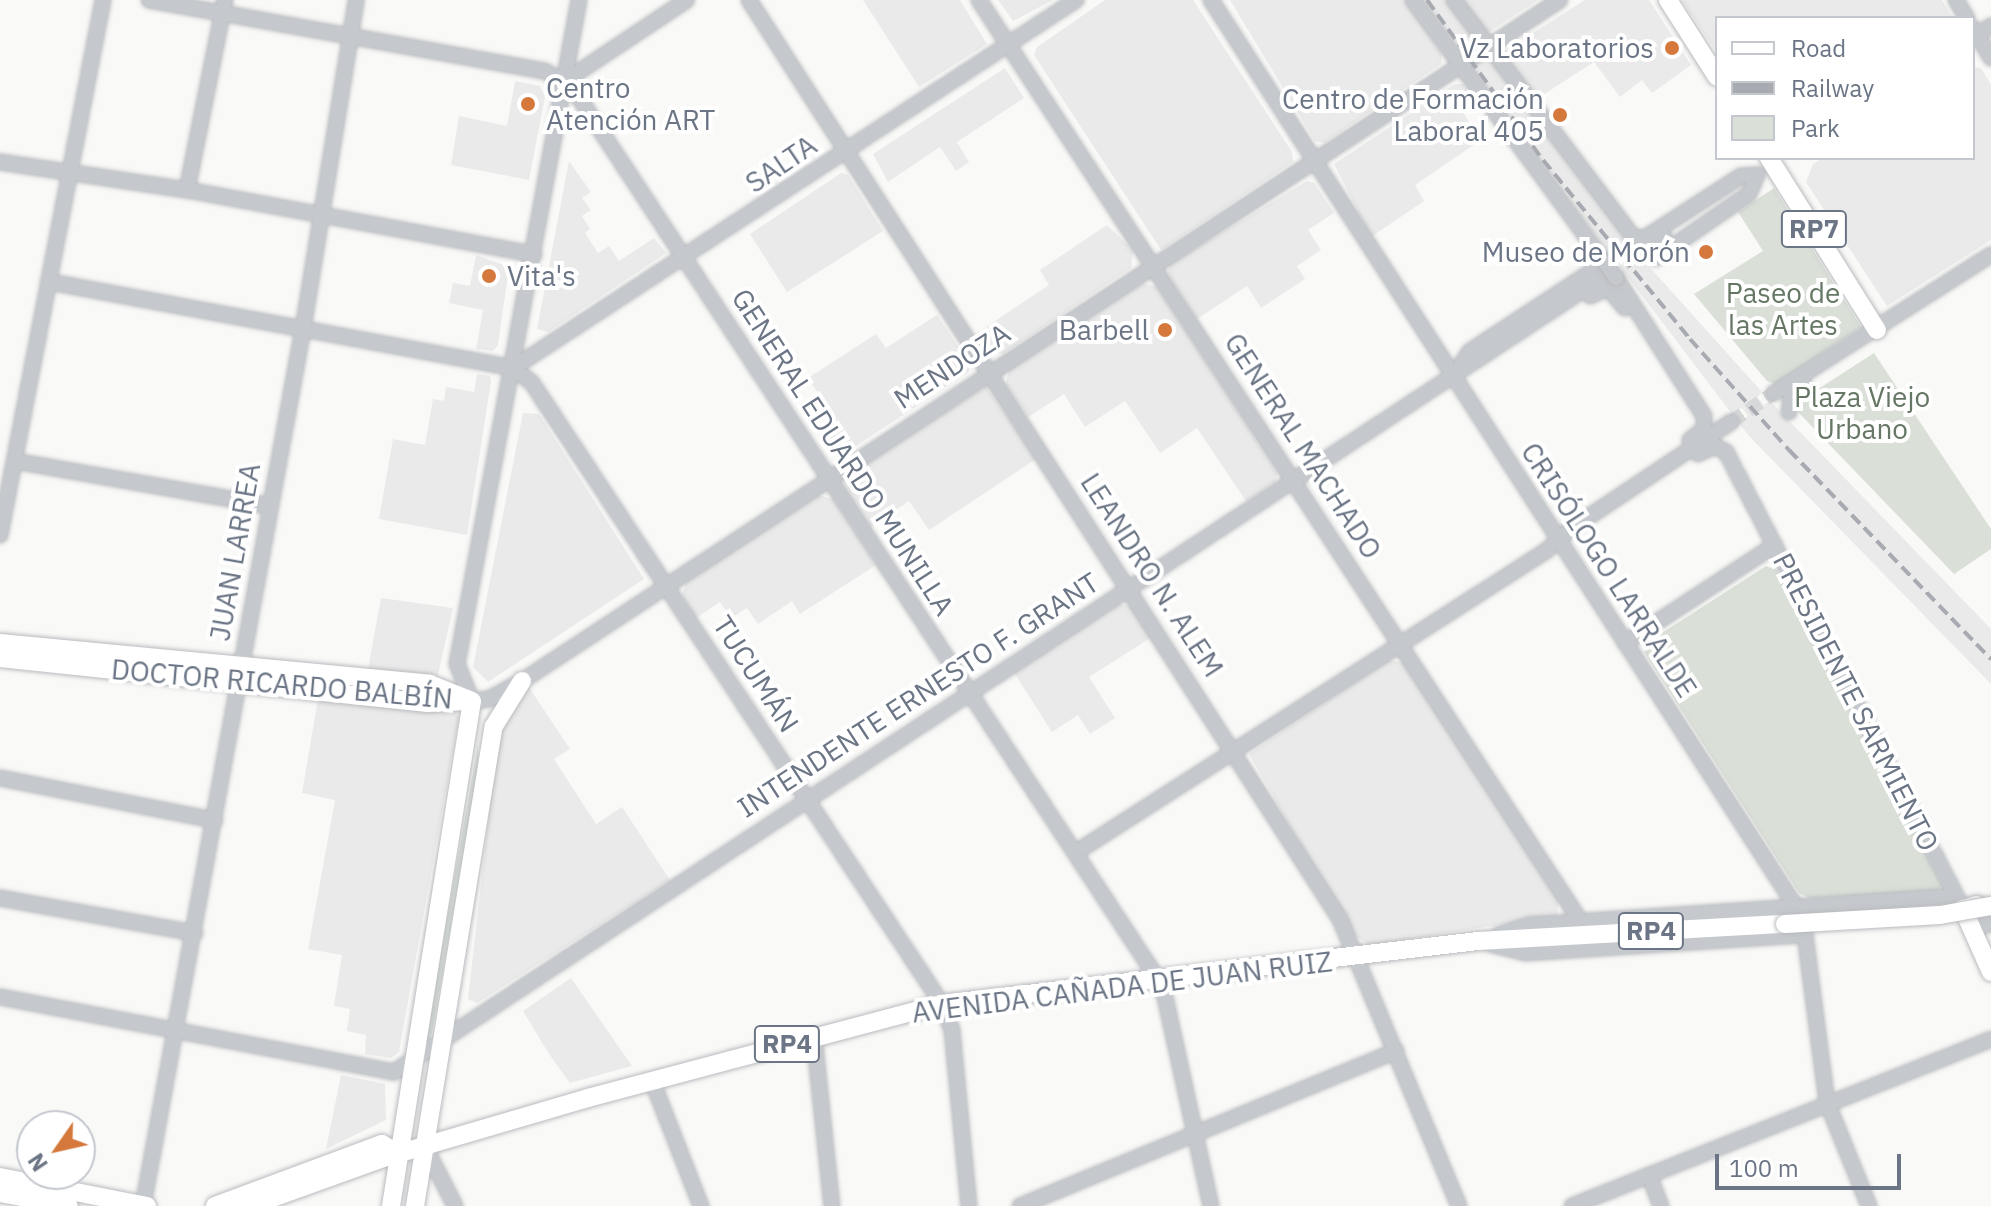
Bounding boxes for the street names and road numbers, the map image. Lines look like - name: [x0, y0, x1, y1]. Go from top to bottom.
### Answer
- street label: SALTA: [739, 128, 823, 200]
- road number: RP7: [1780, 207, 1848, 251]
- street label: GENERAL EDUARDO MUNILLA: [725, 282, 961, 622]
- street label: MENDOZA: [888, 316, 1016, 416]
- street label: GENERAL MACHADO: [1217, 327, 1389, 565]
- street label: CRISÓLOGO LARRALDE: [1514, 436, 1704, 704]
- street label: JUAN LARREA: [203, 461, 267, 643]
- street label: LEANDRO N. ALEM: [1074, 467, 1230, 683]
- street label: PRESIDENTE SARMIENTO: [1766, 547, 1946, 857]
- street label: INTENDENTE ERNESTO F. GRANT: [731, 565, 1105, 825]
- street label: TUCUMÁN: [706, 610, 806, 738]
- street label: DOCTOR RICARDO BALBÍN: [110, 652, 454, 716]
- road number: RP4: [1617, 909, 1685, 953]
- street label: AVENIDA CAÑADA DE JUAN RUIZ: [910, 945, 1334, 1029]
- road number: RP4: [753, 1022, 821, 1066]

